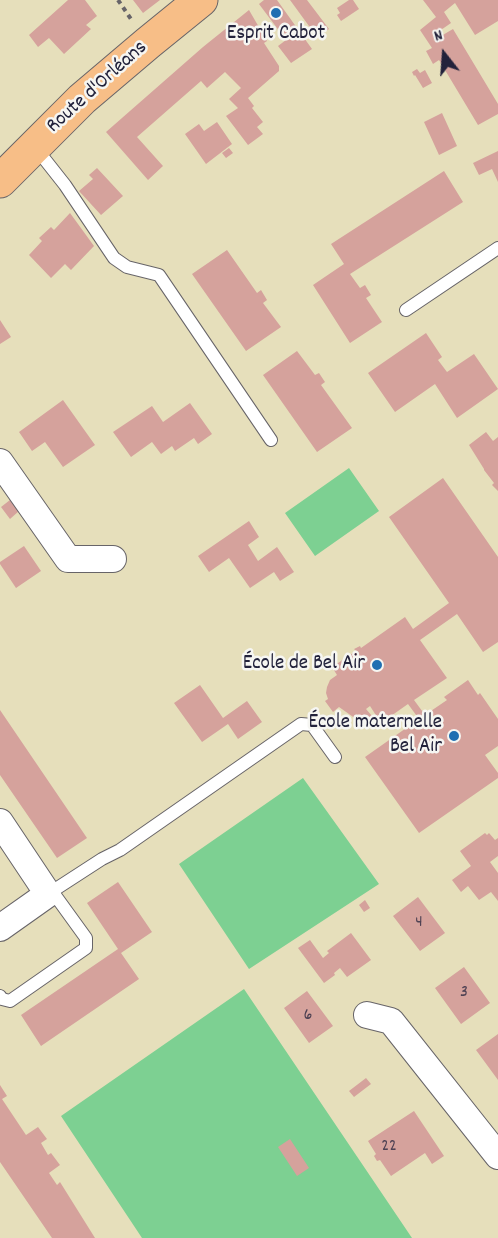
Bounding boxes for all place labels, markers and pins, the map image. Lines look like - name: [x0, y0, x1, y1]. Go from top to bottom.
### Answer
- marker: Esprit Cabot: [269, 6, 283, 20]
- place label: Esprit Cabot: [227, 22, 325, 48]
- place label: École de Bel Air: [243, 652, 365, 678]
- marker: École de Bel Air: [370, 658, 384, 672]
- place label: École maternelle Bel Air: [308, 711, 442, 761]
- marker: École maternelle Bel Air: [447, 729, 461, 743]

